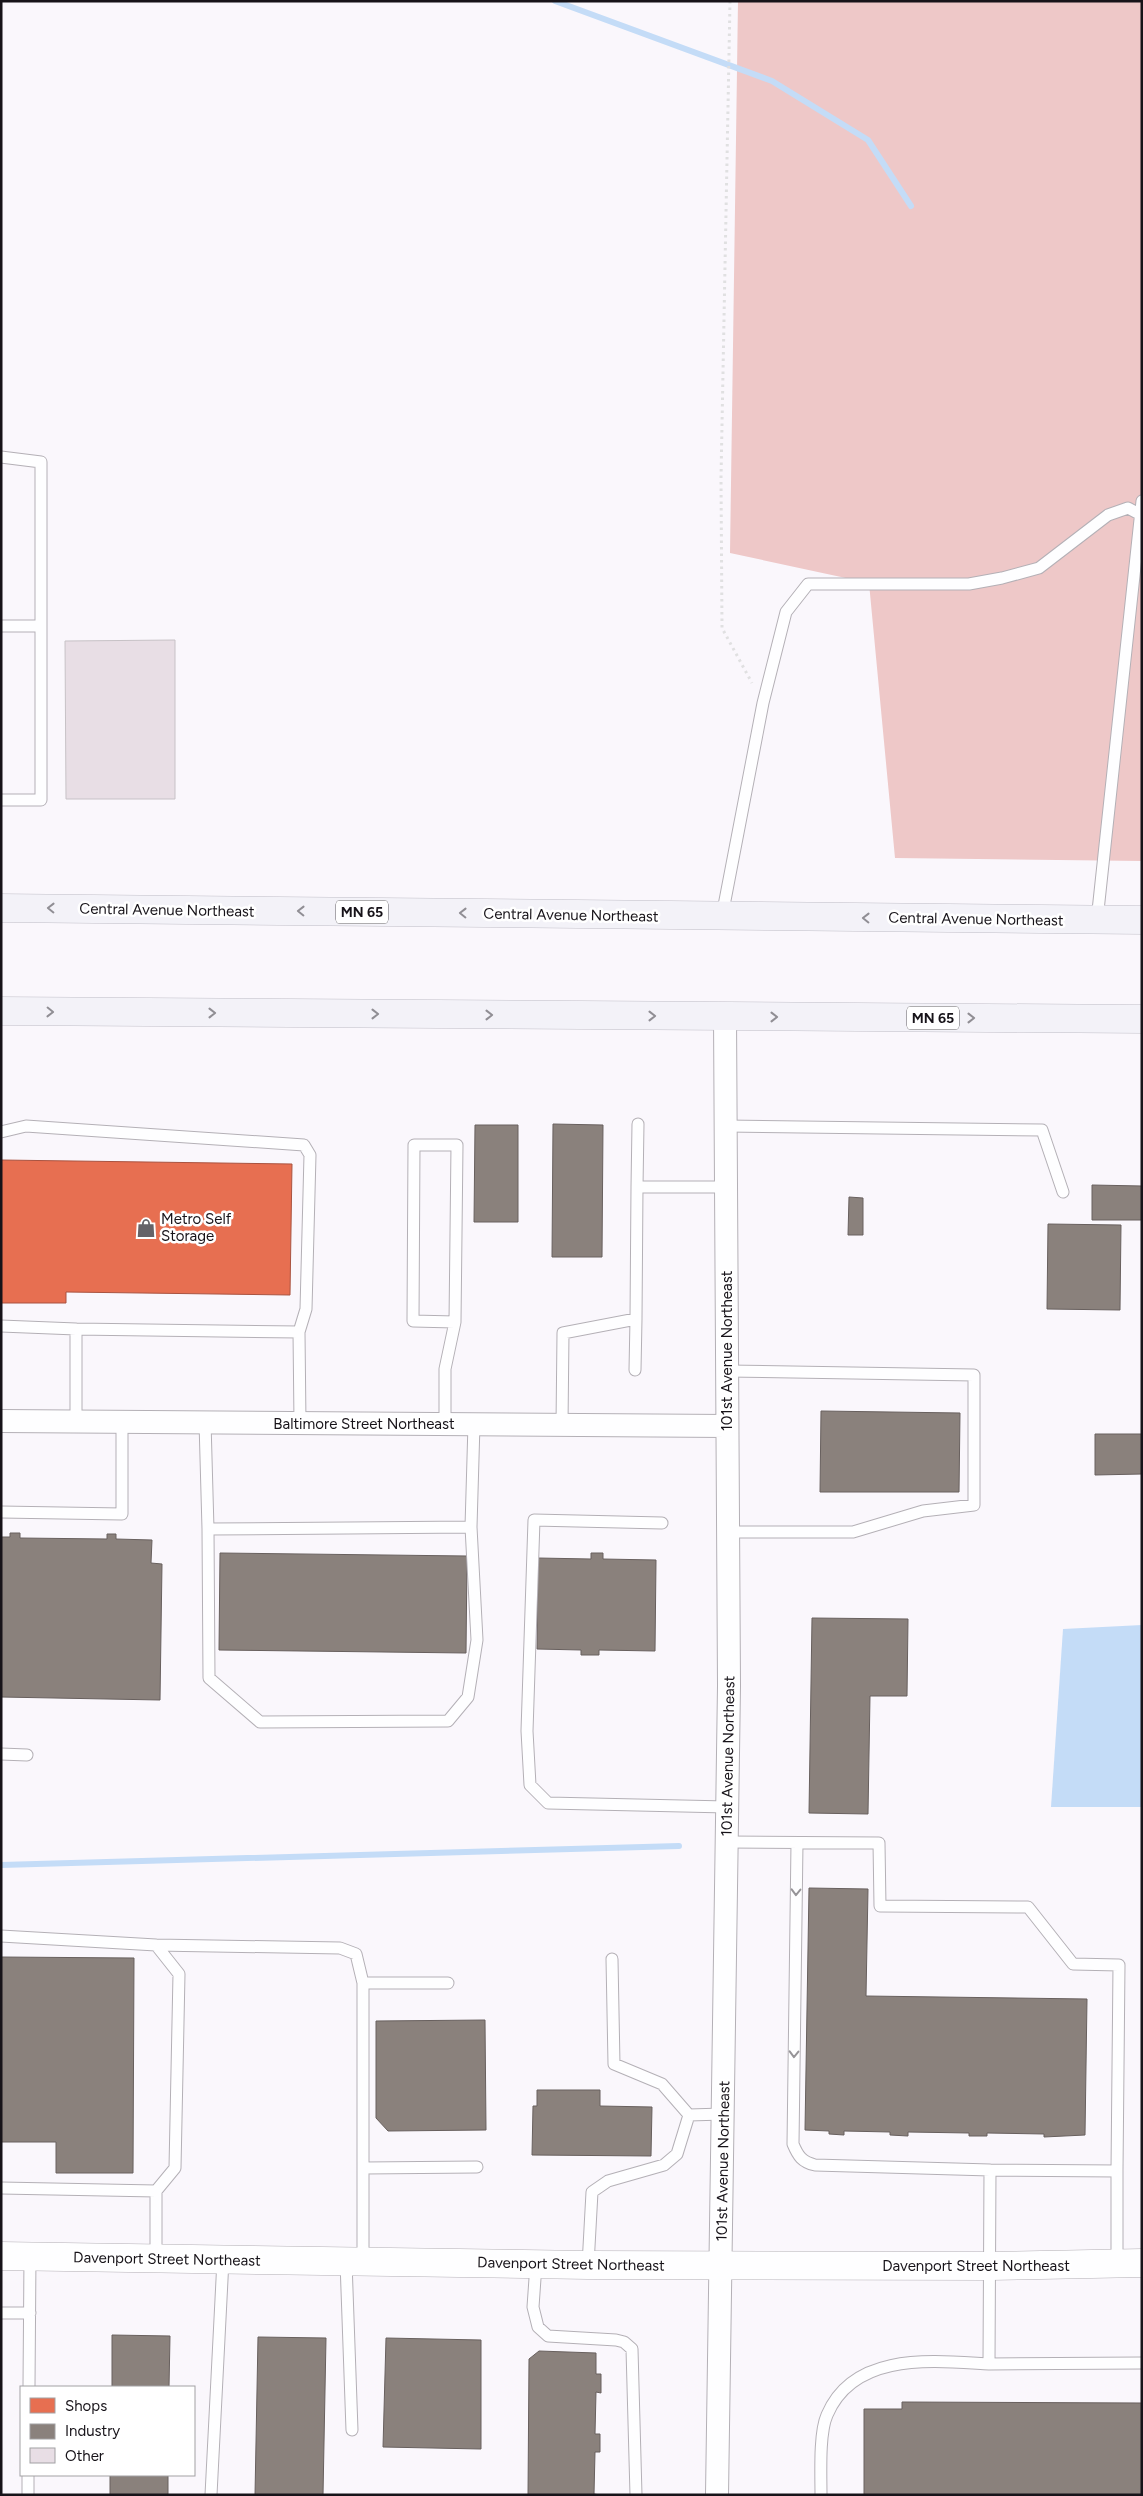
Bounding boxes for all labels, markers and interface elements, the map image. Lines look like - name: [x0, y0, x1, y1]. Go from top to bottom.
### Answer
- street label: Central Avenue Northeast: [79, 899, 255, 921]
- road number: MN 65: [336, 900, 388, 924]
- one-way arrow: [47, 903, 55, 914]
- street label: Central Avenue Northeast: [483, 904, 659, 926]
- one-way arrow: [297, 906, 304, 916]
- one-way arrow: [459, 908, 466, 918]
- street label: Central Avenue Northeast: [888, 908, 1064, 930]
- one-way arrow: [862, 912, 870, 923]
- road number: MN 65: [907, 1006, 959, 1030]
- one-way arrow: [46, 1007, 54, 1017]
- one-way arrow: [209, 1008, 217, 1018]
- one-way arrow: [372, 1009, 379, 1019]
- one-way arrow: [486, 1010, 493, 1020]
- one-way arrow: [648, 1011, 656, 1021]
- one-way arrow: [770, 1012, 778, 1022]
- one-way arrow: [968, 1013, 976, 1023]
- place label: Metro Self Storage: [161, 1210, 232, 1245]
- shop icon: Metro Self Storage: [135, 1217, 157, 1239]
- street label: 101st Avenue Northeast: [718, 1270, 736, 1431]
- street label: Baltimore Street Northeast: [273, 1415, 455, 1433]
- street label: 101st Avenue Northeast: [718, 1675, 738, 1837]
- one-way arrow: [791, 1888, 801, 1896]
- one-way arrow: [789, 2050, 799, 2058]
- street label: 101st Avenue Northeast: [713, 2080, 733, 2242]
- street label: Davenport Street Northeast: [73, 2248, 261, 2270]
- street label: Davenport Street Northeast: [477, 2253, 665, 2275]
- street label: Davenport Street Northeast: [882, 2257, 1070, 2275]
- legend: [20, 2386, 195, 2476]
- text: Shops: [65, 2397, 107, 2415]
- text: Industry: [65, 2422, 120, 2440]
- text: Other: [65, 2447, 104, 2465]

